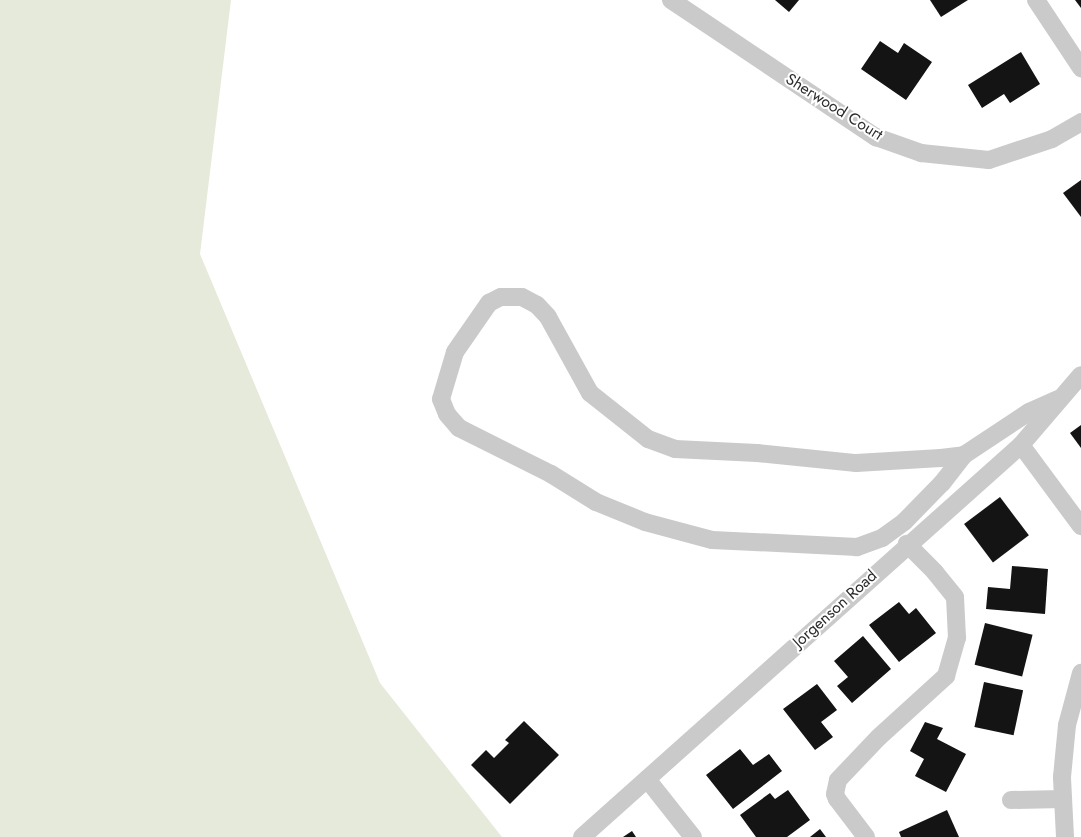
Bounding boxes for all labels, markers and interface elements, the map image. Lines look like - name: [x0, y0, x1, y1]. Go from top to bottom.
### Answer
- street label: Sherwood Court: [782, 69, 886, 145]
- street label: Jorgenson Road: [789, 566, 881, 652]

